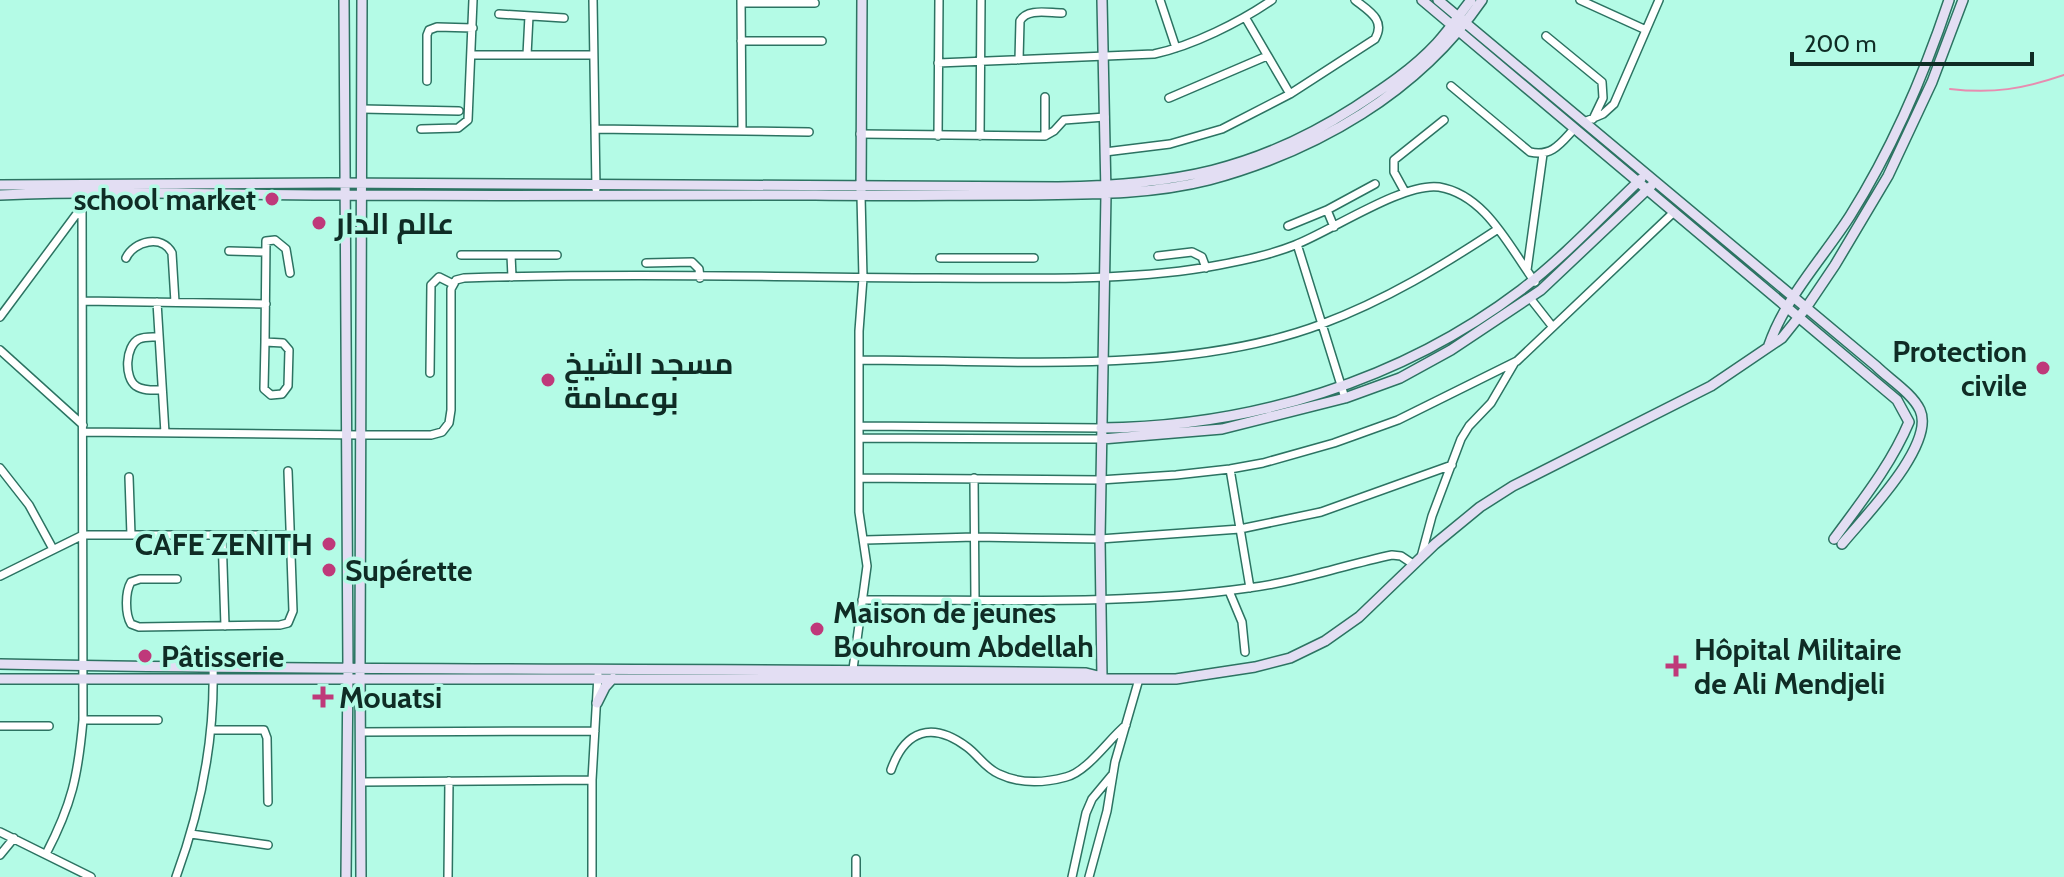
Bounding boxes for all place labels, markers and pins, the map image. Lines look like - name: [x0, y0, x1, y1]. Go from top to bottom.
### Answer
- place label: school market: [74, 181, 256, 218]
- marker: school market: [263, 190, 281, 208]
- place label: عالم الدار: [334, 205, 454, 244]
- marker: عالم الدار: [310, 214, 328, 232]
- place label: Protection civile: [1892, 333, 2027, 404]
- place label: مسجد الشيخ بوعمامة: [564, 345, 734, 416]
- marker: Protection civile: [2034, 359, 2052, 377]
- marker: مسجد الشيخ بوعمامة: [539, 371, 557, 389]
- place label: CAFE ZENITH: [135, 526, 313, 563]
- marker: CAFE ZENITH: [320, 535, 338, 553]
- place label: Supérette: [345, 552, 473, 589]
- marker: Supérette: [320, 561, 338, 579]
- place label: Maison de jeunes Bouhroum Abdellah: [833, 594, 1094, 665]
- marker: Maison de jeunes Bouhroum Abdellah: [808, 620, 826, 638]
- place label: Hôpital Militaire de Ali Mendjeli: [1694, 631, 1901, 702]
- place label: Pâtisserie: [161, 638, 284, 675]
- marker: Pâtisserie: [136, 647, 154, 665]
- marker: Hôpital Militaire de Ali Mendjeli: [1665, 655, 1687, 677]
- place label: Mouatsi: [339, 679, 442, 716]
- marker: Mouatsi: [314, 688, 332, 706]

